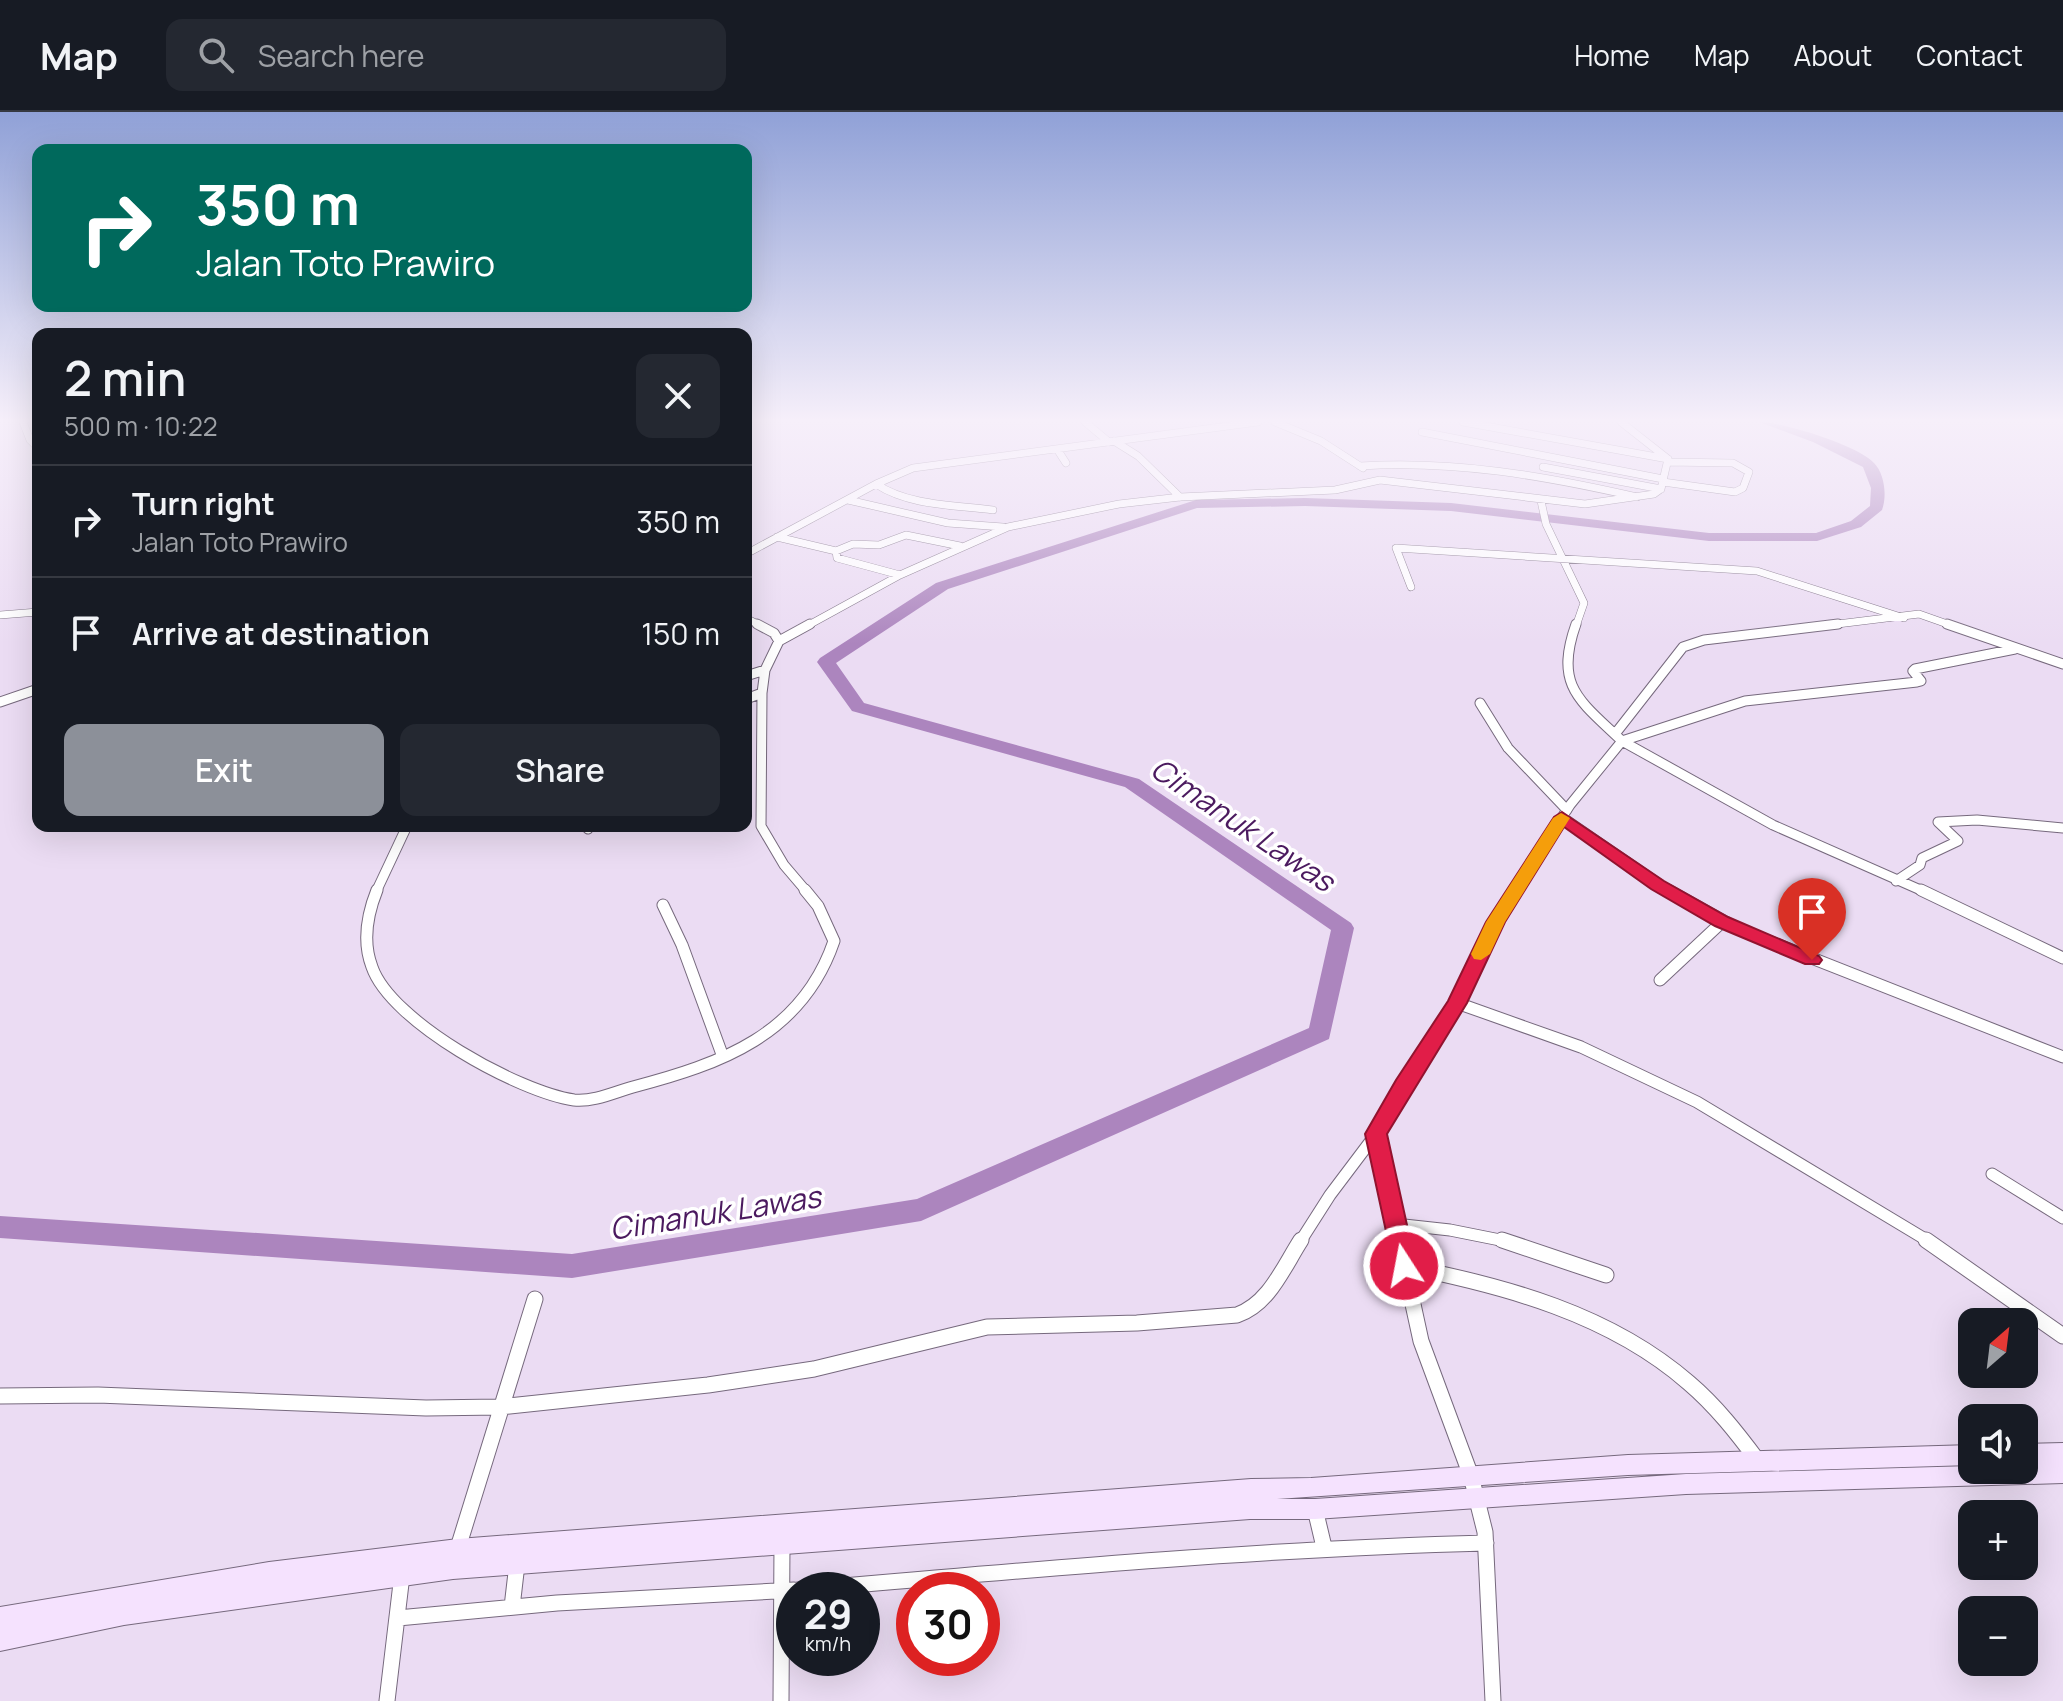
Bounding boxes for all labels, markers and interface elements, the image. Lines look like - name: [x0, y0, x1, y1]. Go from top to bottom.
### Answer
- search box: [166, 19, 726, 91]
- text: Map: [40, 29, 118, 81]
- icon: search: [194, 33, 238, 77]
- text: Search here: [258, 35, 425, 76]
- text: Home: [1574, 36, 1650, 74]
- text: Map: [1694, 36, 1750, 74]
- text: About: [1794, 36, 1872, 74]
- text: Contact: [1916, 36, 2023, 74]
- text: 350 m: [196, 165, 360, 242]
- icon: right: [64, 176, 168, 280]
- text: Jalan Toto Prawiro: [196, 238, 495, 287]
- text: 2 min: [64, 345, 186, 410]
- button: close: [636, 354, 720, 438]
- text: 500 m · 10:22: [64, 408, 218, 444]
- text: Turn right: [132, 483, 275, 524]
- icon: right: [64, 499, 108, 543]
- text: 350 m: [636, 501, 720, 542]
- text: Jalan Toto Prawiro: [132, 524, 348, 560]
- icon: arrive: [64, 611, 108, 655]
- text: Arrive at destination: [132, 613, 430, 654]
- text: 150 m: [641, 613, 720, 654]
- button: Exit: [64, 724, 384, 816]
- button: Share: [400, 724, 720, 816]
- water label: Cimanuk Lawas: [1143, 747, 1345, 902]
- pin: [1778, 878, 1846, 960]
- icon: arrive: [1790, 890, 1834, 934]
- water label: Cimanuk Lawas: [607, 1175, 826, 1249]
- position arrow: [1362, 1224, 1446, 1308]
- north arrow: [1958, 1308, 2038, 1388]
- map controls: [1958, 1308, 2038, 1676]
- button: sound: [1958, 1404, 2038, 1484]
- button: +: [1958, 1500, 2038, 1580]
- speed limit sign: 30: [896, 1572, 1000, 1676]
- text: 29: [804, 1586, 852, 1641]
- button: −: [1958, 1596, 2038, 1676]
- text: km/h: [805, 1630, 851, 1657]

